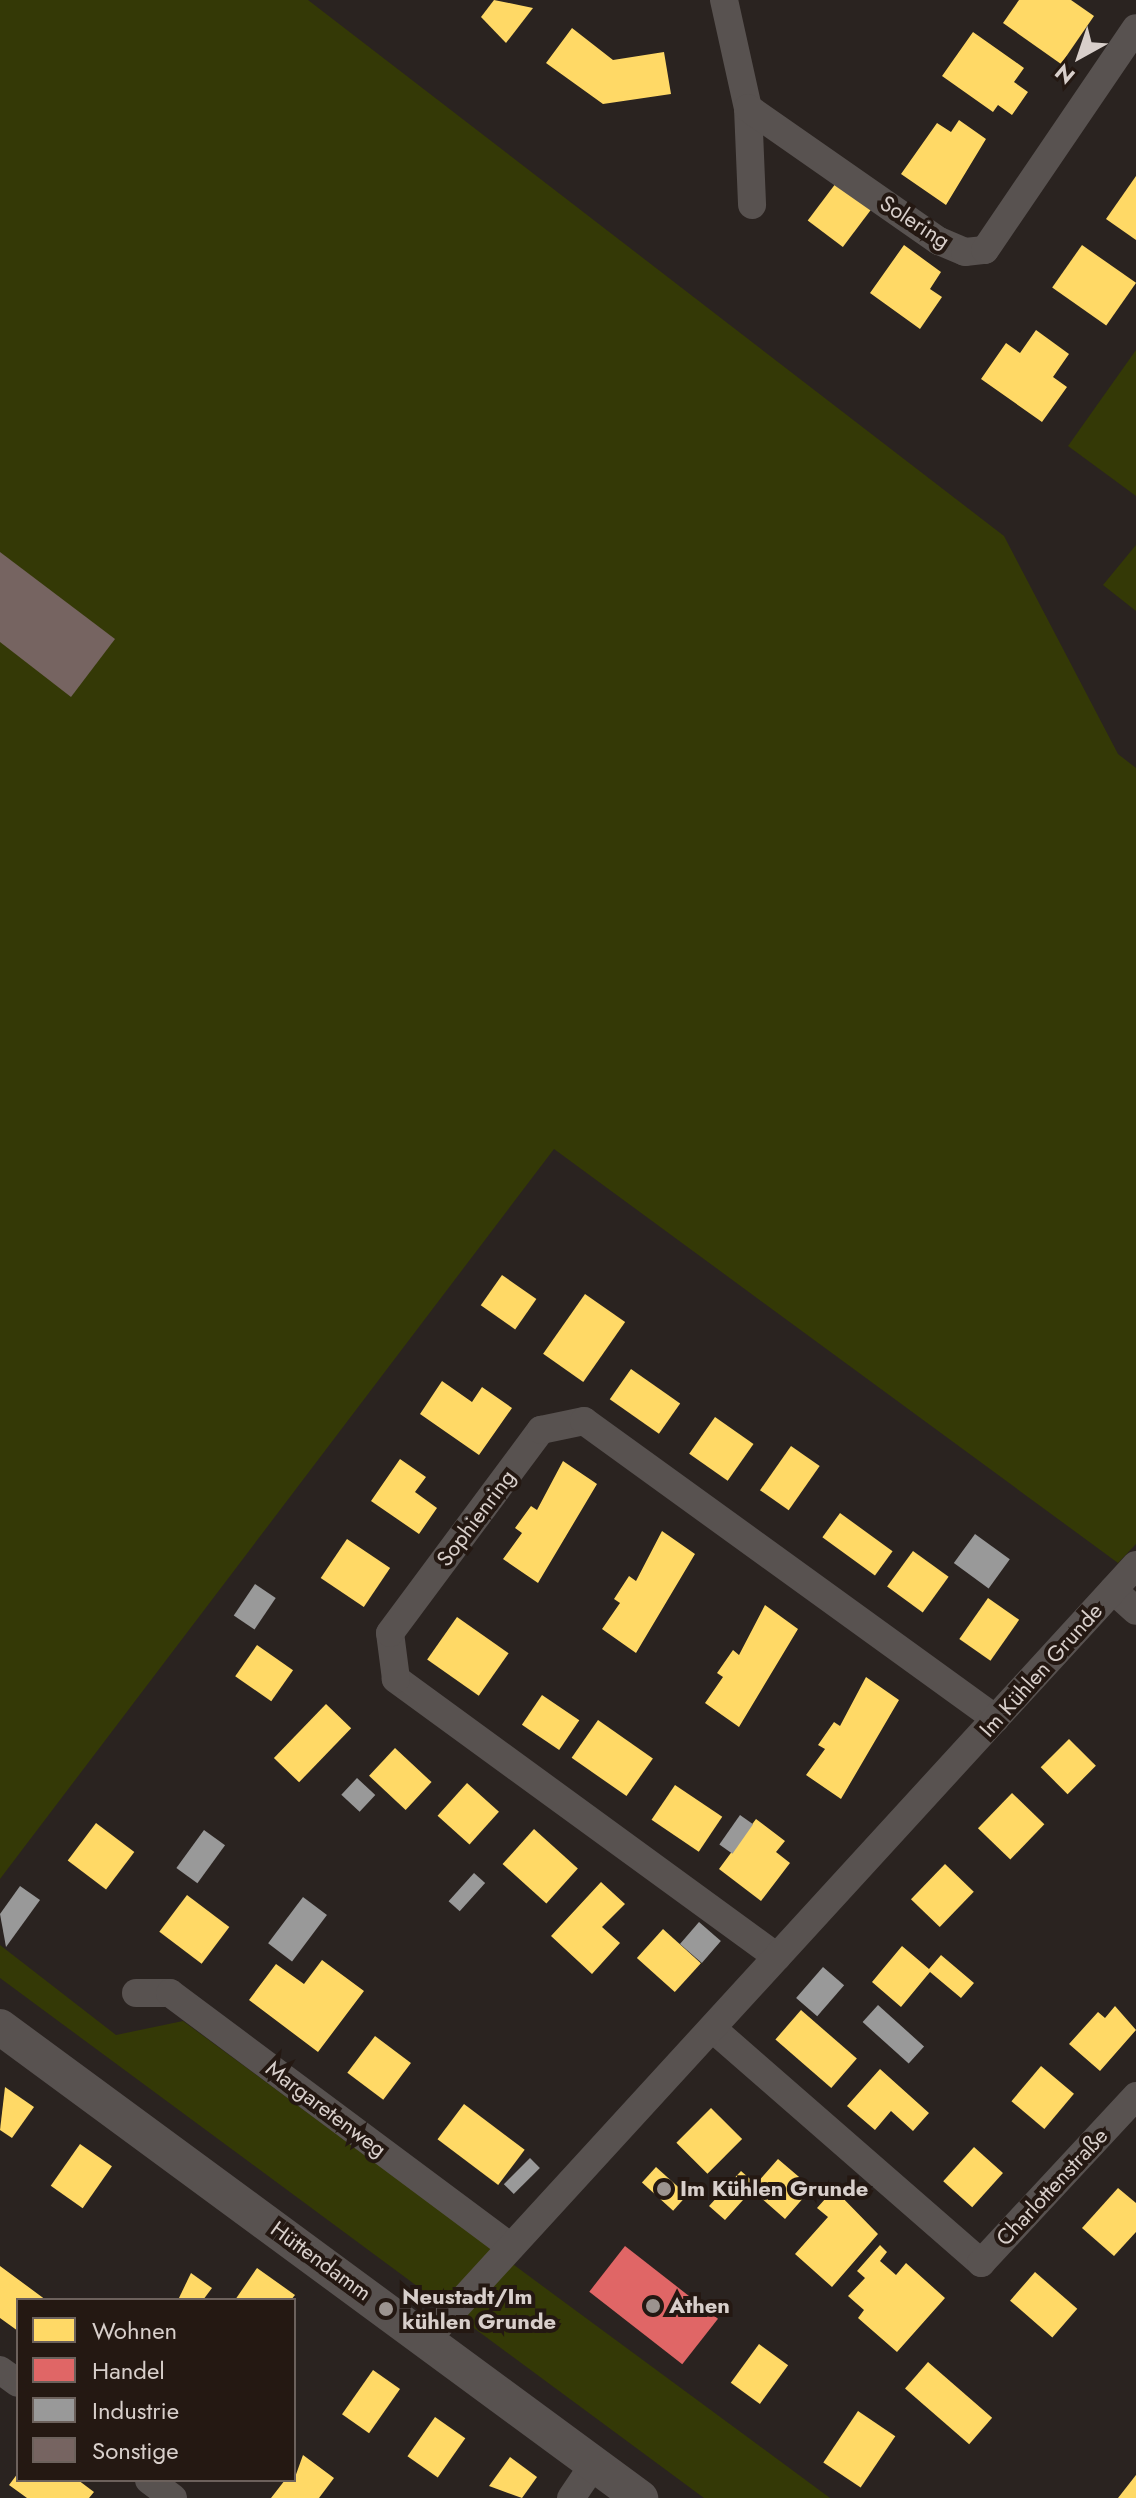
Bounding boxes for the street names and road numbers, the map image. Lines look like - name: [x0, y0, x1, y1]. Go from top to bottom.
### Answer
- street label: Solering: [875, 190, 955, 254]
- street label: Sophienring: [431, 1464, 521, 1572]
- street label: Im Kühlen Grunde: [974, 1598, 1108, 1742]
- street label: Margaretenweg: [261, 2055, 391, 2163]
- street label: Charlottenstraße: [991, 2123, 1113, 2251]
- street label: Hüttendamm: [265, 2216, 377, 2306]

